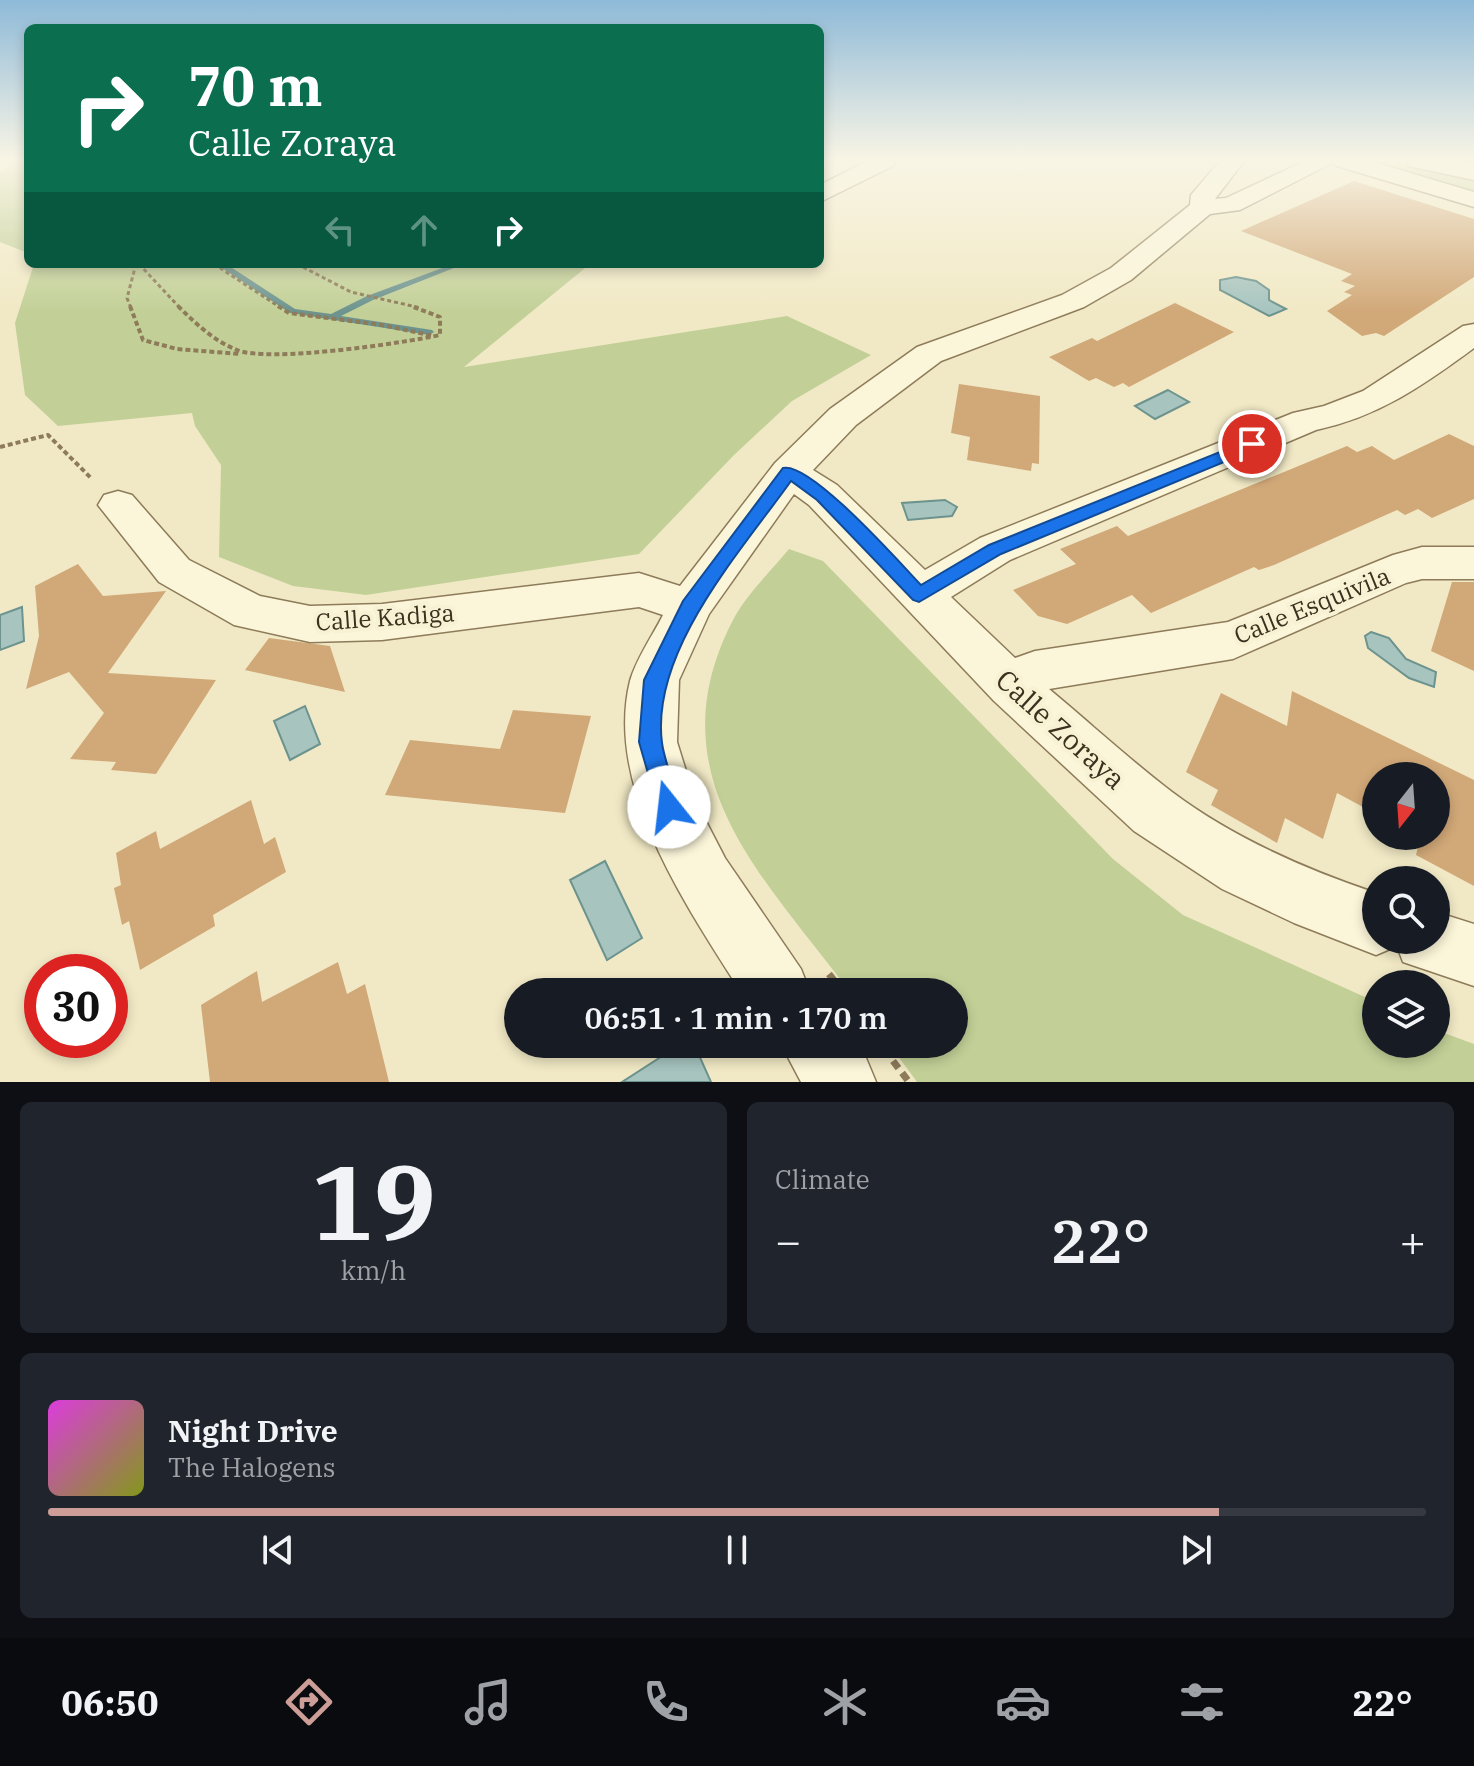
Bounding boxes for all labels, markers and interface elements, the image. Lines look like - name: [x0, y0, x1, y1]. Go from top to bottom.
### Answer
- text: 70 m: [188, 49, 323, 121]
- icon: right: [56, 56, 160, 160]
- text: Calle Zoraya: [188, 119, 397, 166]
- icon: left: [318, 208, 362, 252]
- icon: ahead: [402, 208, 446, 252]
- icon: right: [486, 208, 530, 252]
- pin: [1218, 410, 1286, 478]
- icon: arrive: [1230, 422, 1274, 466]
- street label: Calle Esquivila: [1229, 559, 1395, 651]
- street label: Calle Kadiga: [314, 596, 456, 638]
- street label: Calle Zoraya: [988, 661, 1134, 797]
- north arrow: [1362, 762, 1450, 850]
- map controls: [1362, 762, 1450, 1058]
- position arrow: [627, 765, 711, 849]
- button: search: [1362, 866, 1450, 954]
- speed limit sign: 30: [24, 954, 128, 1058]
- button: layers: [1362, 970, 1450, 1058]
- text: 06:51 · 1 min · 170 m: [585, 998, 887, 1037]
- text: 19: [311, 1133, 436, 1269]
- text: Climate: [775, 1162, 870, 1196]
- text: 22°: [1050, 1201, 1151, 1280]
- text: −: [775, 1212, 801, 1269]
- text: +: [1400, 1212, 1426, 1269]
- text: km/h: [341, 1253, 406, 1287]
- text: Night Drive: [168, 1411, 338, 1450]
- text: The Halogens: [168, 1450, 336, 1484]
- icon: previous: [256, 1528, 300, 1572]
- icon: pause: [715, 1528, 759, 1572]
- icon: next: [1174, 1528, 1218, 1572]
- icon: directions: [281, 1674, 337, 1730]
- icon: music: [460, 1674, 516, 1730]
- icon: phone: [638, 1674, 694, 1730]
- icon: climate: [817, 1674, 873, 1730]
- icon: car: [995, 1674, 1051, 1730]
- icon: filters: [1174, 1674, 1230, 1730]
- text: 06:50: [61, 1679, 159, 1726]
- text: 22°: [1353, 1679, 1413, 1726]

